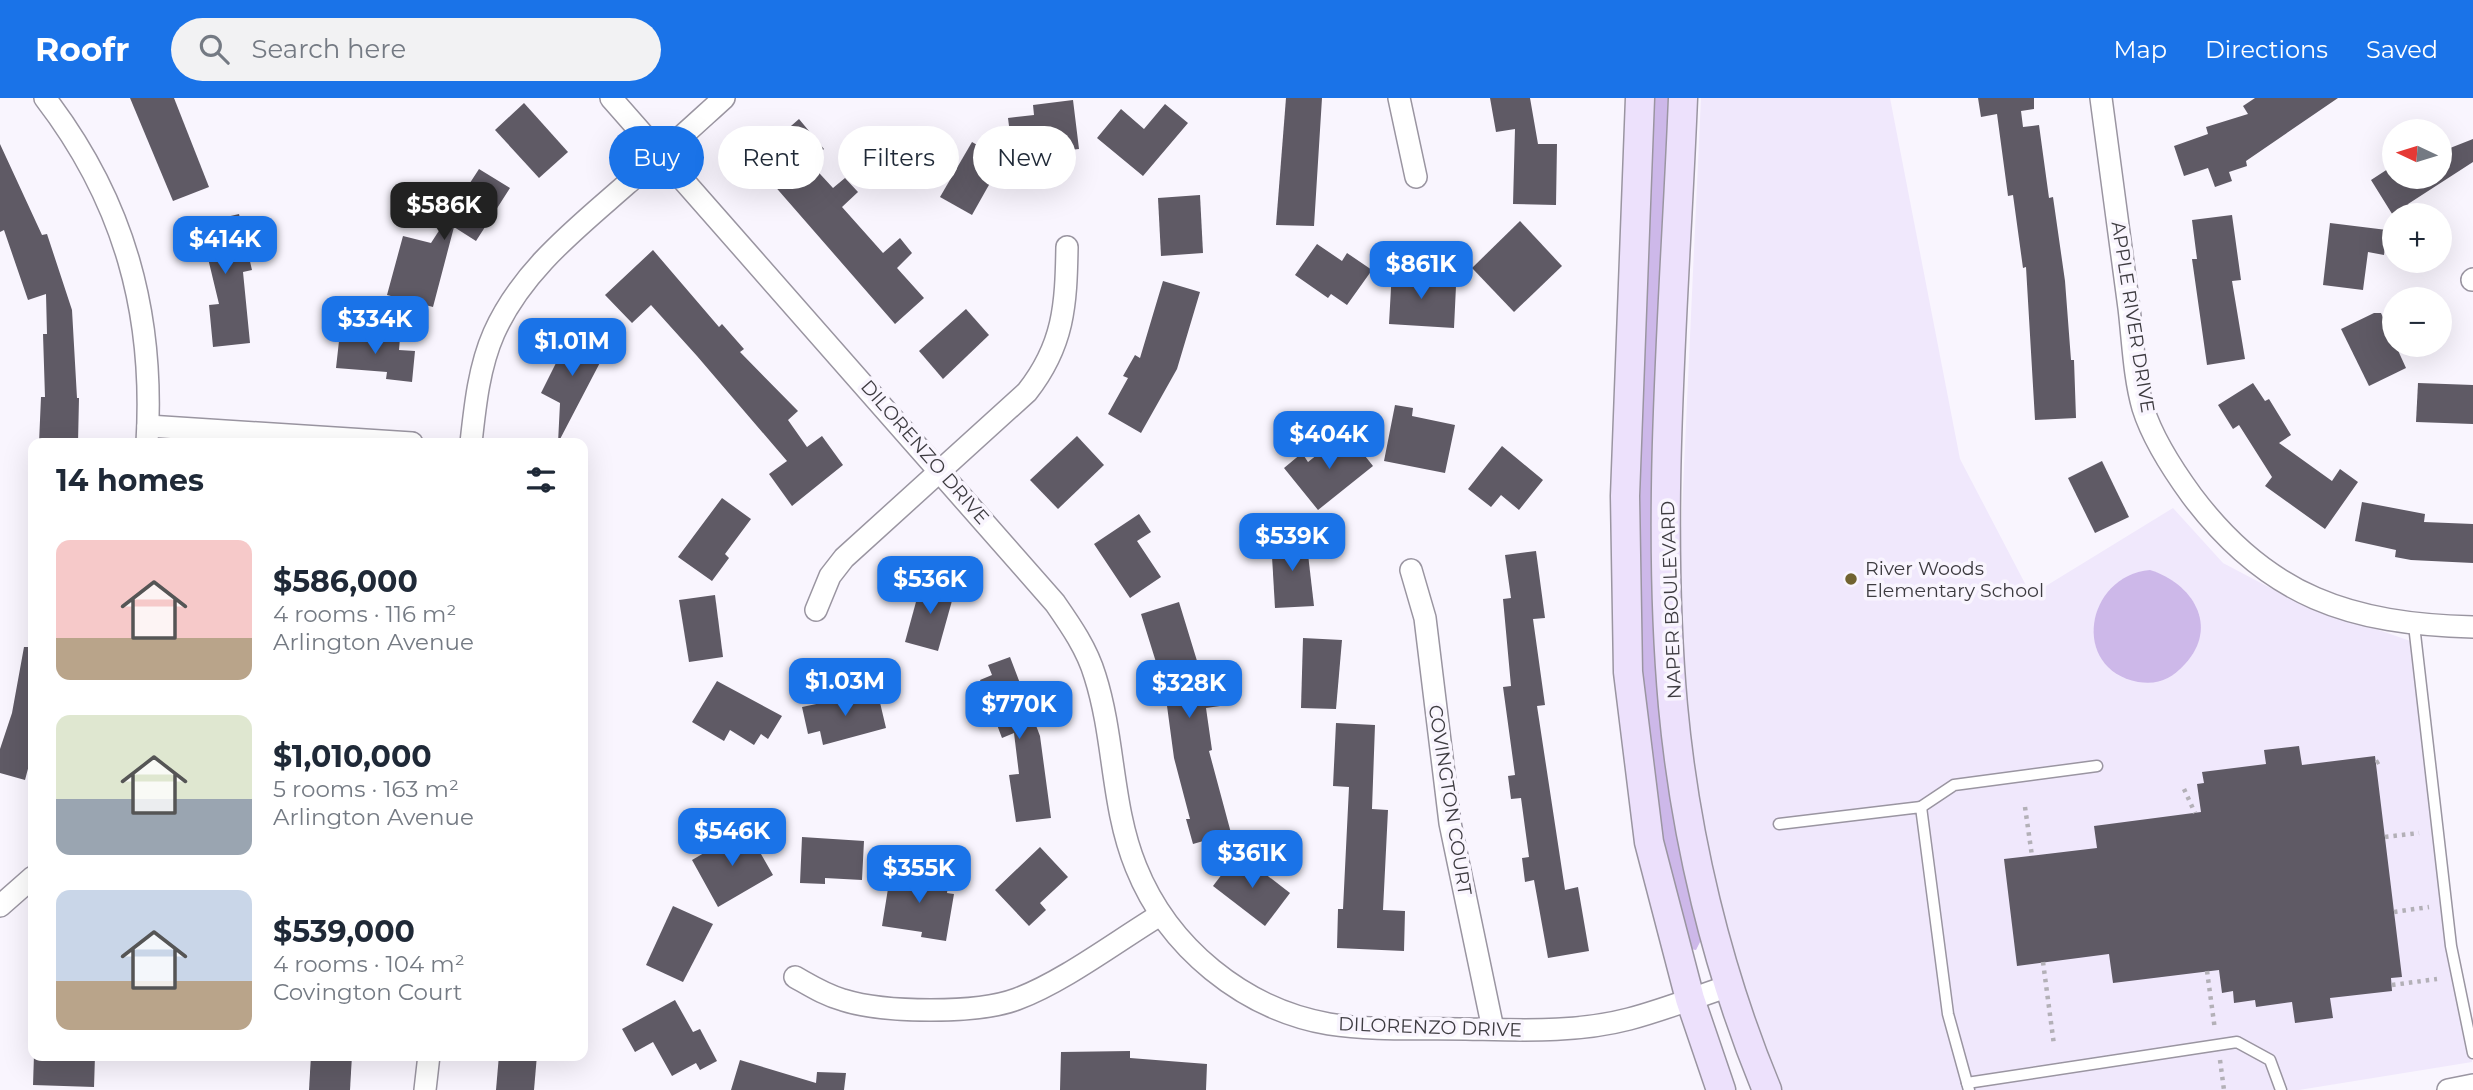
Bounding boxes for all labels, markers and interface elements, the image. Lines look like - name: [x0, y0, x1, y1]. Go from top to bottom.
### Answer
- search box: [171, 18, 661, 81]
- text: Roofr: [35, 29, 129, 69]
- icon: search: [195, 30, 233, 68]
- text: Search here: [251, 33, 406, 65]
- text: Map: [2114, 35, 2167, 64]
- text: Directions: [2205, 35, 2328, 64]
- text: Saved: [2366, 35, 2438, 64]
- north arrow: [2382, 119, 2452, 189]
- map controls: [2382, 119, 2452, 357]
- chip: Buy: [609, 126, 704, 189]
- chip: Rent: [718, 126, 824, 189]
- chip: Filters: [838, 126, 959, 189]
- chip: New: [973, 126, 1076, 189]
- pin: $586K: [395, 183, 493, 242]
- text: $586K: [406, 191, 482, 219]
- button: +: [2382, 203, 2452, 273]
- pin: $414K: [176, 216, 274, 276]
- street label: APPLE RIVER DRIVE: [2107, 220, 2159, 414]
- text: $414K: [189, 225, 261, 253]
- pin: $861K: [1372, 242, 1470, 301]
- text: $861K: [1386, 250, 1456, 278]
- button: −: [2382, 287, 2452, 357]
- pin: $334K: [326, 296, 424, 356]
- text: $334K: [338, 305, 412, 333]
- pin: $1.01M: [515, 318, 629, 378]
- text: $1.01M: [534, 327, 610, 355]
- street label: DILORENZO DRIVE: [856, 375, 994, 529]
- pin: $404K: [1280, 412, 1378, 471]
- text: $404K: [1289, 420, 1369, 448]
- icon: filters: [522, 461, 560, 499]
- text: 14 homes: [56, 462, 204, 499]
- street label: NAPER BOULEVARD: [1656, 500, 1686, 700]
- pin: $539K: [1243, 514, 1341, 573]
- text: $539K: [1255, 522, 1329, 550]
- pin: $536K: [881, 556, 979, 616]
- place label: River Woods Elementary School: [1865, 557, 2044, 602]
- text: $586,000: [273, 563, 418, 600]
- text: $536K: [893, 565, 967, 593]
- icon: home: [112, 568, 196, 652]
- marker: River Woods Elementary School: [1843, 571, 1859, 587]
- text: 4 rooms · 116 m²: [273, 600, 456, 628]
- text: Arlington Avenue: [273, 628, 474, 656]
- pin: $1.03M: [788, 658, 902, 718]
- pin: $328K: [1140, 660, 1238, 720]
- text: $1.03M: [805, 667, 885, 695]
- text: $328K: [1152, 669, 1226, 697]
- pin: $770K: [970, 682, 1068, 741]
- text: $770K: [981, 690, 1057, 718]
- street label: COVINGTON COURT: [1424, 703, 1476, 897]
- text: $1,010,000: [273, 738, 432, 775]
- icon: home: [112, 743, 196, 827]
- text: 5 rooms · 163 m²: [273, 775, 459, 803]
- text: Arlington Avenue: [273, 803, 474, 831]
- pin: $546K: [683, 808, 781, 868]
- text: $546K: [694, 817, 770, 845]
- pin: $361K: [1203, 830, 1301, 890]
- text: $361K: [1218, 839, 1286, 867]
- pin: $355K: [870, 846, 968, 905]
- text: $355K: [883, 854, 955, 882]
- text: $539,000: [273, 913, 415, 950]
- icon: home: [112, 918, 196, 1002]
- text: 4 rooms · 104 m²: [273, 950, 465, 978]
- text: Covington Court: [273, 978, 462, 1006]
- street label: DILORENZO DRIVE: [1338, 1012, 1522, 1042]

